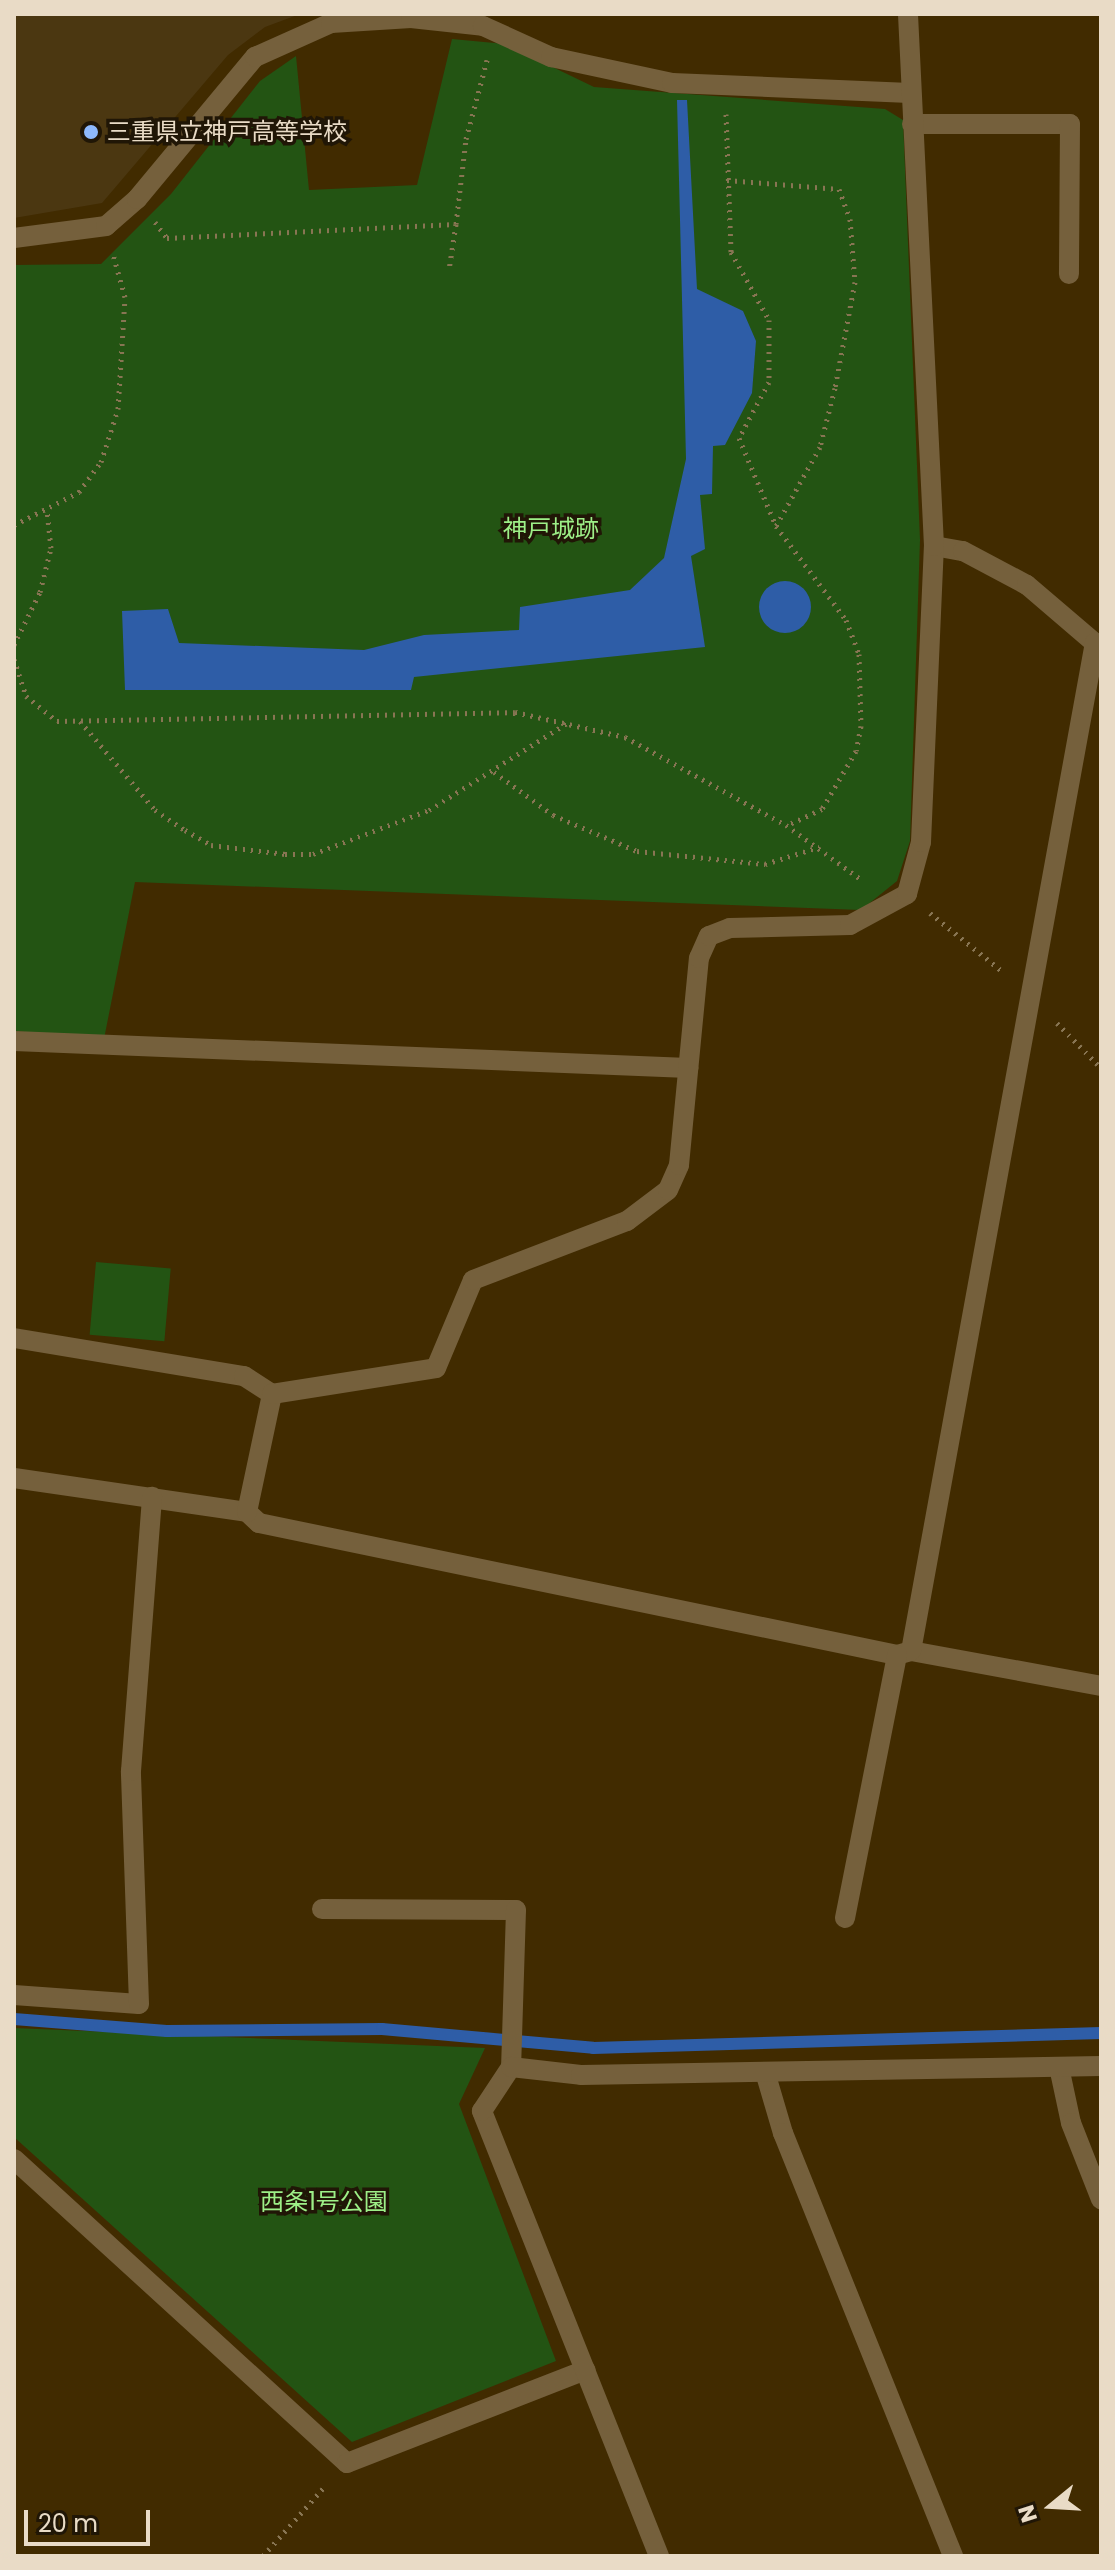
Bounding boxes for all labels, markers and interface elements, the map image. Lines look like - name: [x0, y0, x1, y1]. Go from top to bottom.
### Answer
- place label: 三重県立神戸高等学校: [107, 118, 347, 146]
- marker: 三重県立神戸高等学校: [82, 123, 100, 141]
- park label: 神戸城跡: [503, 515, 599, 543]
- park label: 西条1号公園: [260, 2188, 388, 2216]
- north arrow: [1011, 2466, 1091, 2546]
- scale bar: [28, 2494, 154, 2544]
- text: N: [1010, 2501, 1045, 2526]
- text: 20 m: [38, 2507, 98, 2540]

